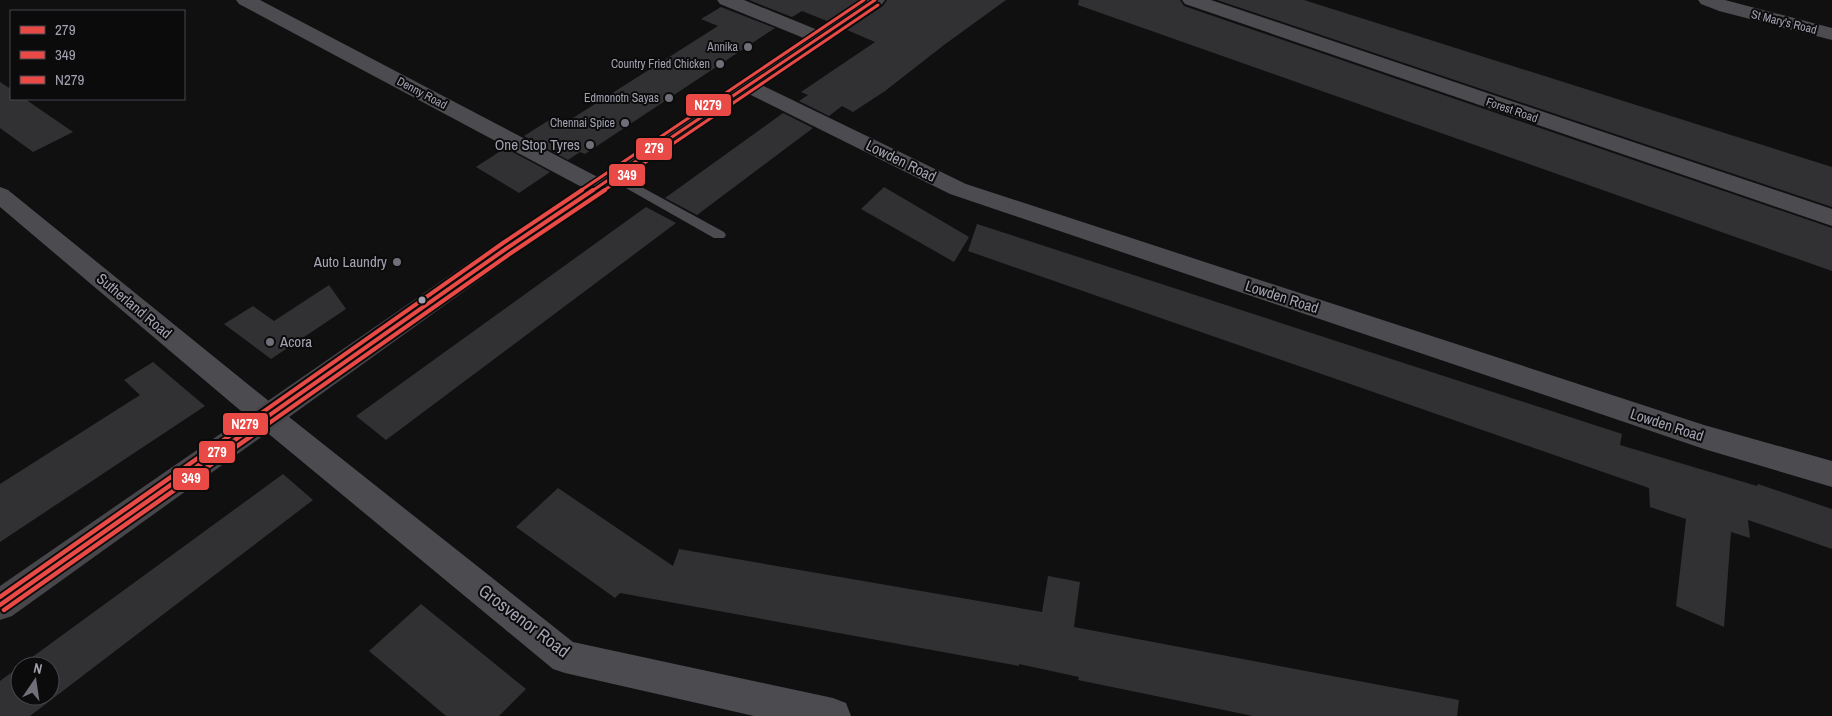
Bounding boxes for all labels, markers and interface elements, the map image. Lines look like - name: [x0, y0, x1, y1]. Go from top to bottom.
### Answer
- street label: St Mary's Road: [1750, 6, 1818, 38]
- legend: [10, 10, 185, 100]
- text: 279: [55, 19, 76, 40]
- place label: Annika: [706, 39, 739, 55]
- marker: Annika: [742, 41, 754, 53]
- text: 349: [55, 44, 76, 65]
- place label: Country Fried Chicken: [611, 56, 710, 72]
- marker: Country Fried Chicken: [714, 58, 726, 70]
- text: N279: [55, 69, 85, 90]
- street label: Denny Road: [394, 73, 450, 113]
- place label: Edmonotn Sayas: [584, 90, 659, 106]
- marker: Edmonotn Sayas: [663, 92, 675, 104]
- line badge: N279: [685, 93, 732, 117]
- street label: Forest Road: [1484, 94, 1540, 126]
- text: N279: [694, 96, 722, 114]
- place label: Chennai Spice: [550, 115, 615, 131]
- marker: Chennai Spice: [619, 117, 631, 129]
- place label: One Stop Tyres: [495, 134, 580, 155]
- street label: Lowden Road: [863, 134, 940, 187]
- line badge: 279: [635, 137, 673, 161]
- marker: One Stop Tyres: [584, 139, 596, 151]
- text: 279: [644, 139, 664, 157]
- line badge: 349: [608, 163, 646, 187]
- text: 349: [617, 166, 637, 184]
- place label: Auto Laundry: [313, 251, 388, 272]
- marker: Auto Laundry: [391, 256, 403, 268]
- street label: Sutherland Road: [92, 268, 176, 343]
- street label: Lowden Road: [1243, 275, 1321, 318]
- unlabelled marker: [417, 295, 427, 305]
- place label: Acora: [279, 331, 312, 352]
- marker: Acora: [264, 336, 276, 348]
- street label: Lowden Road: [1628, 403, 1706, 446]
- line badge: N279: [222, 412, 269, 436]
- text: N279: [231, 415, 259, 433]
- line badge: 279: [198, 440, 236, 464]
- text: 279: [207, 443, 227, 461]
- line badge: 349: [172, 467, 210, 491]
- text: 349: [181, 469, 201, 487]
- street label: Grosvenor Road: [474, 578, 575, 663]
- north arrow: [10, 656, 60, 706]
- text: N: [32, 659, 44, 678]

